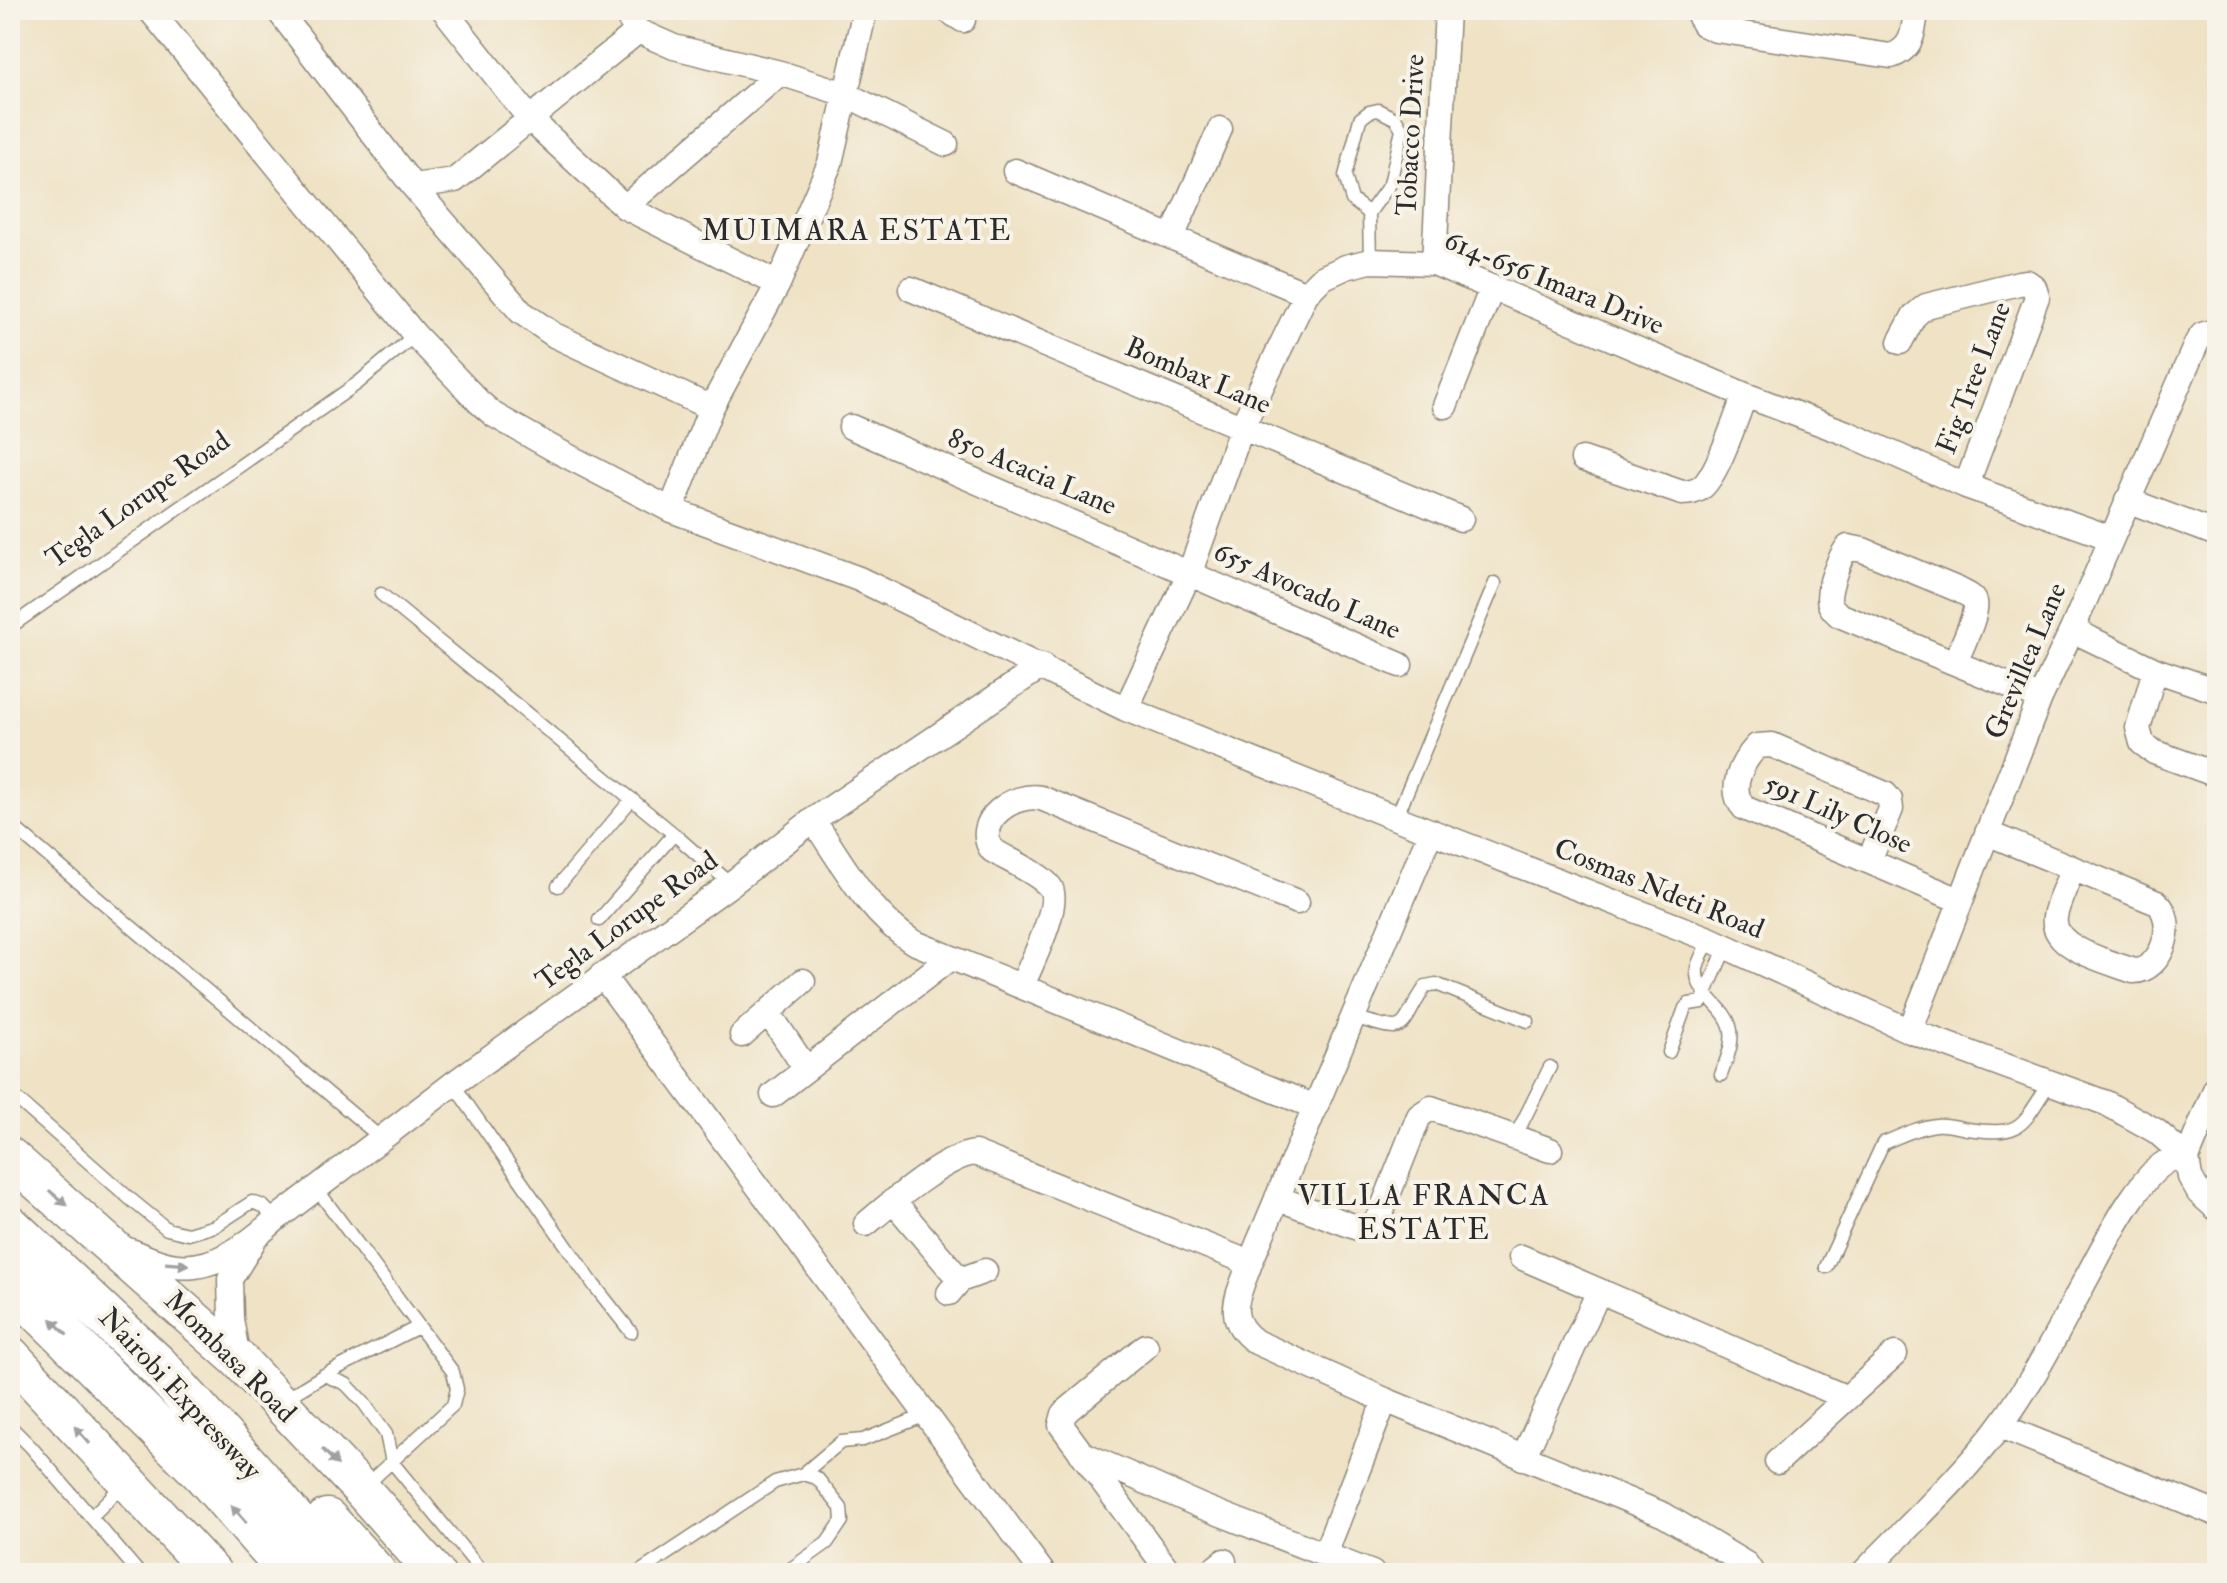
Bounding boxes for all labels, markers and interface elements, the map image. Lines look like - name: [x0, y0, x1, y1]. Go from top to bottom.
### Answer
- street label: Tobacco Drive: [1389, 53, 1433, 217]
- district label: MUIMARA ESTATE: [702, 212, 1012, 249]
- street label: 614-656 Imara Drive: [1439, 223, 1669, 343]
- street label: Fig Tree Lane: [1929, 297, 2019, 459]
- street label: Bombax Lane: [1120, 330, 1276, 422]
- street label: 850 Acacia Lane: [942, 421, 1122, 523]
- street label: Tegla Lorupe Road: [39, 423, 237, 576]
- street label: 655 Avocado Lane: [1208, 534, 1406, 648]
- street label: Grevillea Lane: [1977, 577, 2075, 744]
- street label: 591 Lily Close: [1759, 766, 1917, 862]
- street label: Cosmas Ndeti Road: [1549, 831, 1769, 947]
- street label: Tegla Lorupe Road: [529, 843, 725, 999]
- district label: VILLA FRANCA ESTATE: [1297, 1177, 1551, 1248]
- one-way arrow: [47, 1189, 67, 1206]
- one-way arrow: [165, 1258, 190, 1271]
- street label: Mombasa Road: [157, 1284, 303, 1430]
- street label: Nairobi Expressway: [91, 1301, 269, 1488]
- one-way arrow: [50, 1318, 69, 1337]
- one-way arrow: [74, 1425, 92, 1444]
- one-way arrow: [320, 1447, 339, 1466]
- one-way arrow: [231, 1505, 249, 1524]

